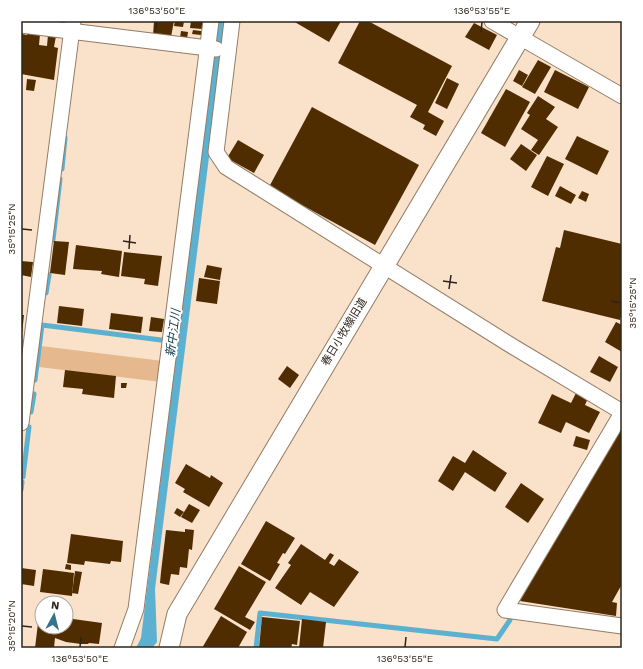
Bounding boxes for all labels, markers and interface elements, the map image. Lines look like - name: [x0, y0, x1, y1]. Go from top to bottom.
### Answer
- text: 136°53'50"E: [129, 5, 185, 16]
- text: 136°53'55"E: [454, 5, 510, 16]
- text: 35°15'25"N: [6, 203, 17, 255]
- text: 35°15'25"N: [627, 277, 638, 329]
- street label: 春日小牧線旧道: [319, 296, 369, 368]
- water label: 新中江川: [163, 306, 183, 358]
- north arrow: [34, 595, 74, 635]
- text: N: [50, 599, 60, 613]
- text: 35°15'20"N: [6, 600, 17, 652]
- text: 136°53'50"E: [52, 653, 108, 664]
- text: 136°53'55"E: [377, 653, 433, 664]

